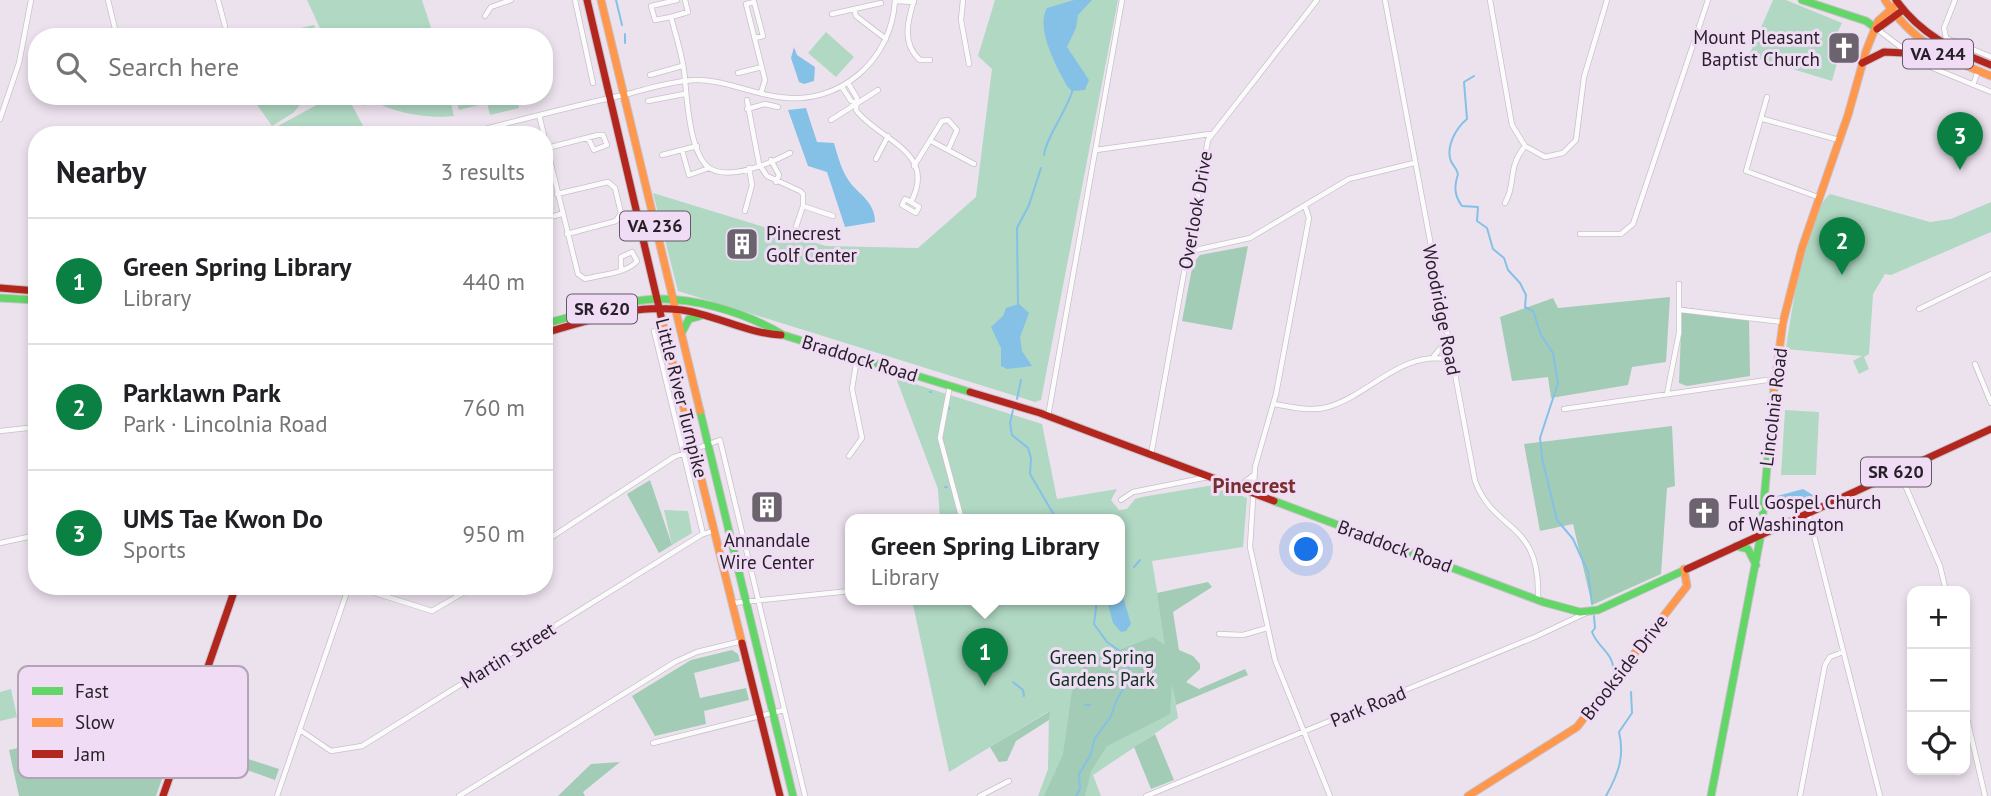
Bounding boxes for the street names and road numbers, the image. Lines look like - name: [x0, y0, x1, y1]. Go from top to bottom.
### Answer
- road number: VA 244: [1903, 40, 1973, 68]
- street label: Overlook Drive: [1173, 149, 1217, 271]
- road number: VA 236: [620, 211, 690, 240]
- street label: Woodridge Road: [1418, 243, 1466, 377]
- road number: SR 620: [567, 295, 637, 324]
- street label: Little River Turnpike: [651, 316, 713, 480]
- street label: Braddock Road: [799, 329, 921, 387]
- street label: Lincolnia Road: [1754, 346, 1792, 468]
- road number: SR 620: [1861, 458, 1931, 486]
- street label: Braddock Road: [1335, 514, 1455, 578]
- street label: Brookside Drive: [1575, 609, 1673, 725]
- street label: Martin Street: [456, 616, 560, 694]
- street label: Park Road: [1327, 680, 1409, 732]

